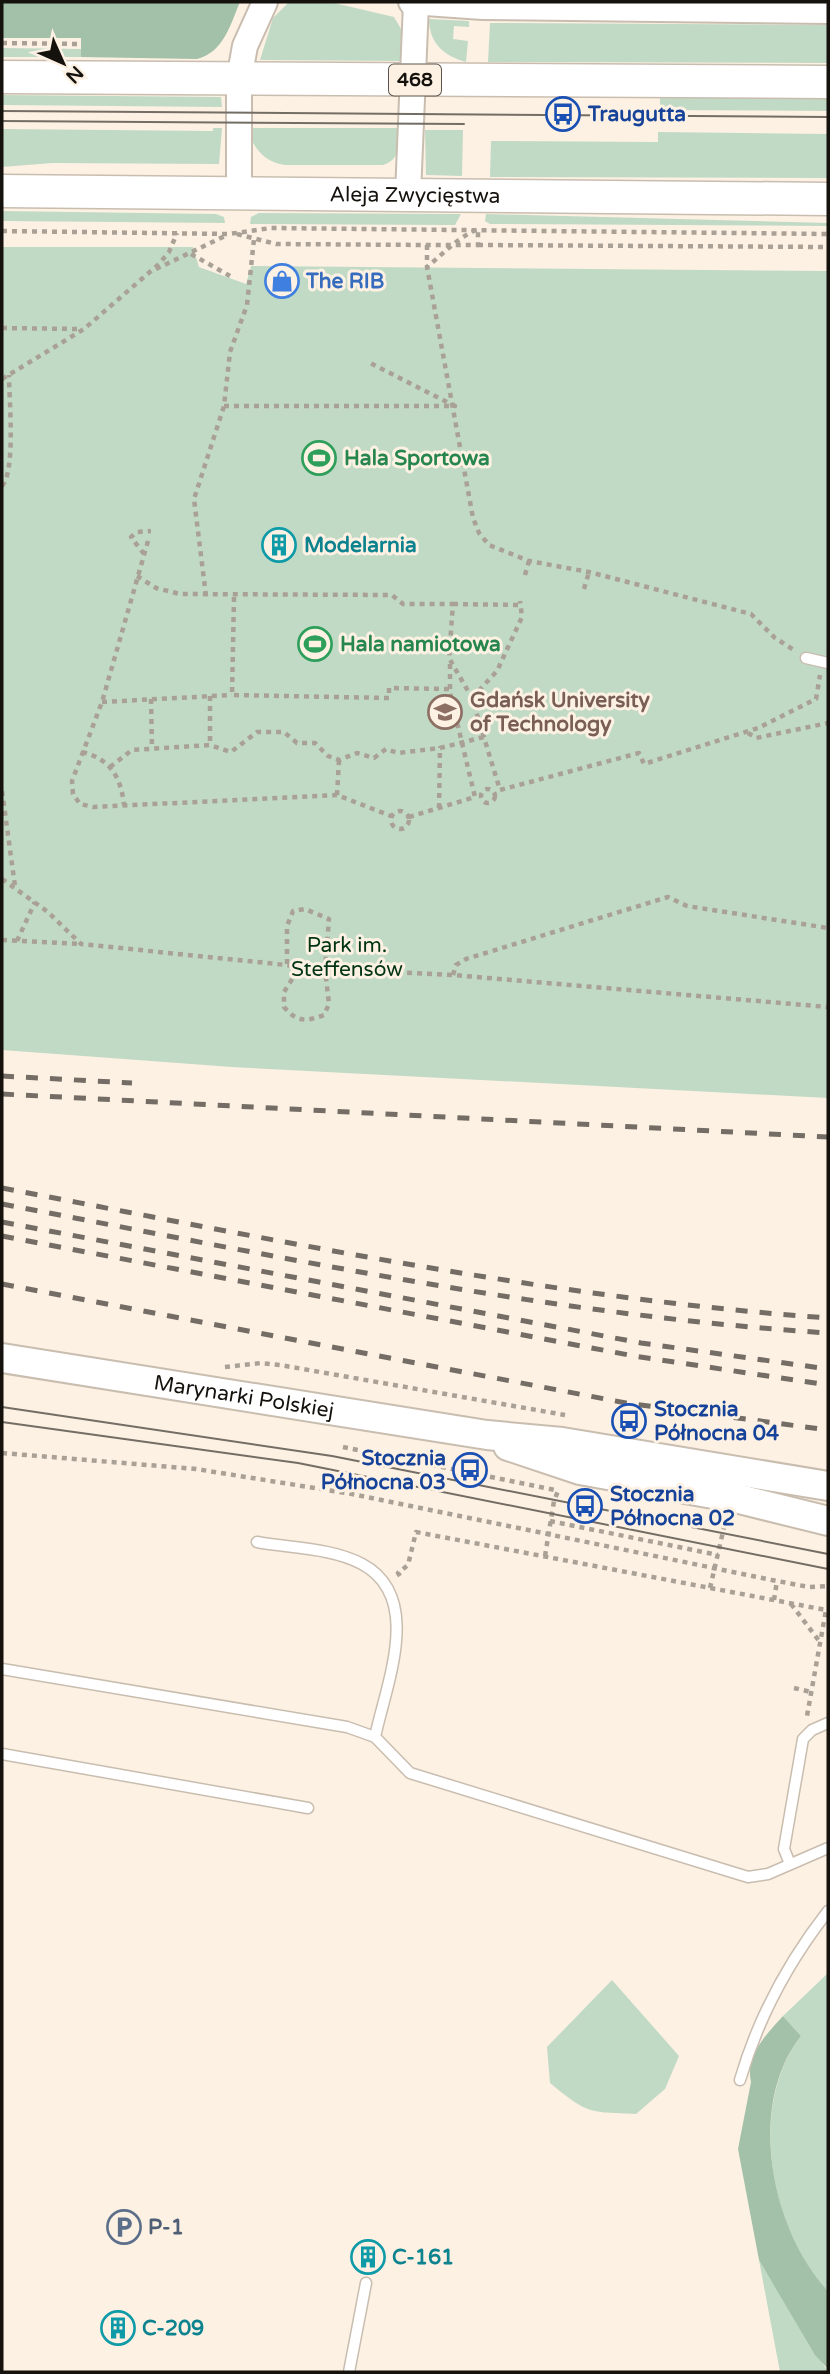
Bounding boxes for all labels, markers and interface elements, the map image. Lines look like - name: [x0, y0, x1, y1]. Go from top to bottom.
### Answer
- north arrow: [28, 28, 98, 98]
- text: N: [61, 61, 87, 87]
- road number: 468: [389, 64, 441, 96]
- bus stop icon: Traugutta: [544, 95, 582, 133]
- place label: Traugutta: [587, 102, 686, 127]
- street label: Aleja Zwycięstwa: [329, 182, 501, 208]
- shop icon: The RIB: [263, 262, 301, 300]
- place label: The RIB: [305, 269, 384, 294]
- sports icon: Hala Sportowa: [300, 439, 338, 477]
- place label: Hala Sportowa: [344, 446, 490, 471]
- building icon: Modelarnia: [260, 526, 298, 564]
- place label: Modelarnia: [304, 533, 417, 558]
- sports icon: Hala namiotowa: [296, 625, 334, 663]
- place label: Hala namiotowa: [340, 632, 501, 657]
- place label: Gdańsk University of Technology: [470, 688, 650, 737]
- school or university icon: Gdańsk University of Technology: [426, 693, 464, 731]
- park label: Park im. Steffensów: [291, 933, 403, 982]
- street label: Marynarki Polskiej: [152, 1370, 336, 1423]
- place label: Stocznia Północna 04: [654, 1397, 779, 1446]
- bus stop icon: Stocznia Północna 04: [610, 1402, 648, 1440]
- place label: Stocznia Północna 03: [321, 1446, 446, 1495]
- bus stop icon: Stocznia Północna 03: [451, 1451, 489, 1489]
- place label: Stocznia Północna 02: [610, 1482, 735, 1531]
- bus stop icon: Stocznia Północna 02: [566, 1487, 604, 1525]
- parking icon: P-1: [105, 2208, 143, 2246]
- place label: P-1: [148, 2215, 184, 2240]
- building icon: C-161: [349, 2238, 387, 2276]
- place label: C-161: [392, 2245, 454, 2270]
- building icon: C-209: [99, 2309, 137, 2347]
- place label: C-209: [142, 2316, 204, 2341]

